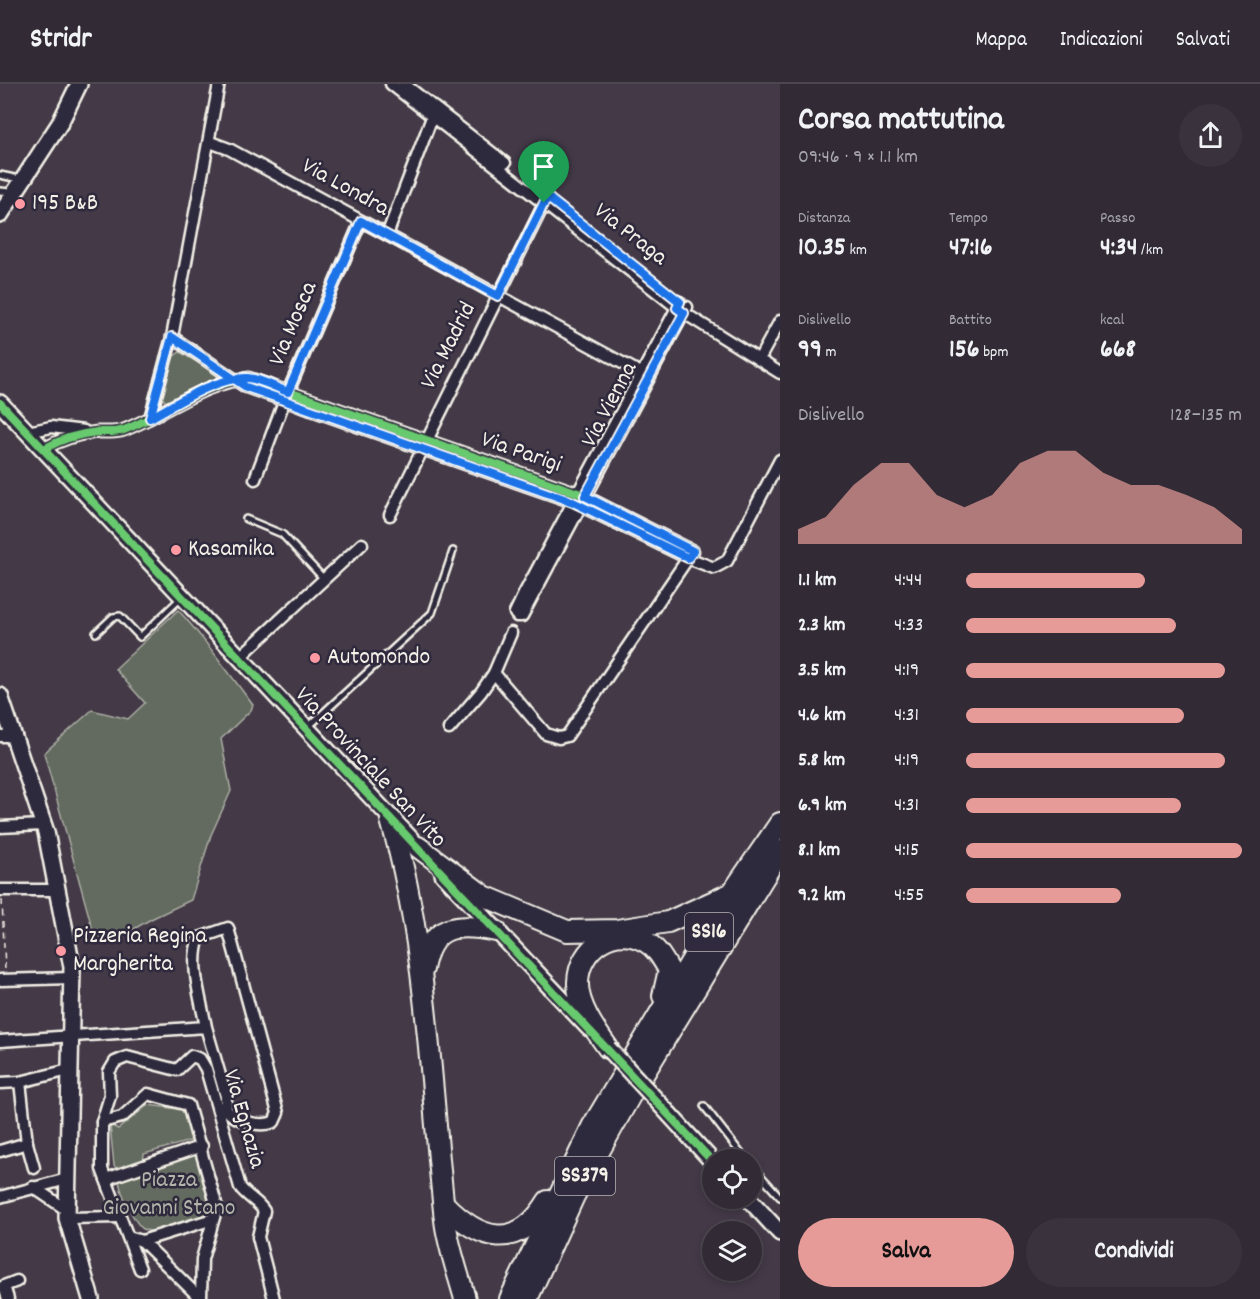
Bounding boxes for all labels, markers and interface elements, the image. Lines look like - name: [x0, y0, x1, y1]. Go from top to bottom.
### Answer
- text: Stridr: [30, 21, 92, 61]
- text: Mappa: [975, 26, 1027, 56]
- text: Indicazioni: [1060, 26, 1143, 56]
- text: Salvati: [1176, 26, 1230, 56]
- text: Corsa mattutina: [798, 98, 1004, 145]
- button: share: [1179, 104, 1242, 167]
- pin: [518, 141, 569, 203]
- text: 09:46 · 9 × 1.1 km: [798, 144, 918, 172]
- street label: Via Londra: [295, 150, 396, 226]
- icon: arrive: [527, 150, 560, 183]
- place label: 195 B&B: [32, 187, 98, 221]
- street label: Via Praga: [586, 195, 675, 275]
- marker: 195 B&B: [13, 197, 27, 211]
- text: Distanza: [798, 207, 850, 230]
- text: Tempo: [949, 207, 988, 230]
- text: Passo: [1100, 207, 1135, 230]
- text: 10.35: [798, 230, 846, 267]
- text: 47:16: [949, 230, 993, 267]
- text: 4:34: [1100, 230, 1137, 267]
- text: km: [846, 239, 867, 262]
- text: /km: [1137, 239, 1163, 262]
- street label: Via Mosca: [261, 276, 327, 371]
- street label: Via Madrid: [413, 296, 485, 396]
- text: Dislivello: [798, 309, 851, 332]
- text: Battito: [949, 309, 992, 332]
- text: kcal: [1100, 309, 1124, 332]
- text: 99: [798, 332, 822, 369]
- text: 156: [949, 332, 979, 369]
- text: 668: [1100, 332, 1136, 369]
- text: m: [822, 341, 836, 364]
- text: bpm: [979, 341, 1008, 364]
- street label: Via Vienna: [573, 355, 647, 454]
- text: Dislivello: [798, 402, 864, 430]
- text: 128–135 m: [1170, 402, 1242, 430]
- street label: Via Parigi: [476, 423, 566, 483]
- place label: Kasamika: [188, 533, 274, 567]
- marker: Kasamika: [169, 543, 183, 557]
- text: 1.1 km: [798, 567, 837, 595]
- text: 4:44: [894, 567, 922, 595]
- text: 2.3 km: [798, 612, 845, 640]
- text: 4:33: [894, 612, 923, 640]
- place label: Automondo: [327, 641, 430, 675]
- marker: Automondo: [308, 651, 322, 665]
- text: 3.5 km: [798, 657, 846, 685]
- text: 4:19: [894, 657, 919, 685]
- street label: Via Provinciale San Vito: [286, 680, 454, 856]
- text: 4.6 km: [798, 702, 846, 730]
- text: 4:31: [894, 702, 919, 730]
- text: 5.8 km: [798, 747, 845, 775]
- text: 4:19: [894, 747, 919, 775]
- text: 6.9 km: [798, 792, 847, 820]
- text: 4:31: [894, 792, 919, 820]
- text: 8.1 km: [798, 837, 840, 865]
- text: 4:15: [894, 837, 919, 865]
- text: 9.2 km: [798, 882, 846, 910]
- text: 4:55: [894, 882, 924, 910]
- road number: SS16: [685, 913, 733, 951]
- place label: Pizzeria Regina Margherita: [73, 920, 207, 982]
- marker: Pizzeria Regina Margherita: [54, 944, 68, 958]
- street label: Via Egnazia: [213, 1066, 273, 1173]
- map controls: [702, 1149, 762, 1281]
- button: locate: [702, 1149, 762, 1209]
- road number: SS379: [555, 1157, 615, 1195]
- park label: Piazza Giovanni Stano: [103, 1164, 235, 1226]
- button: Salva: [798, 1218, 1014, 1287]
- button: Condividi: [1026, 1218, 1242, 1287]
- button: layers: [702, 1221, 762, 1281]

